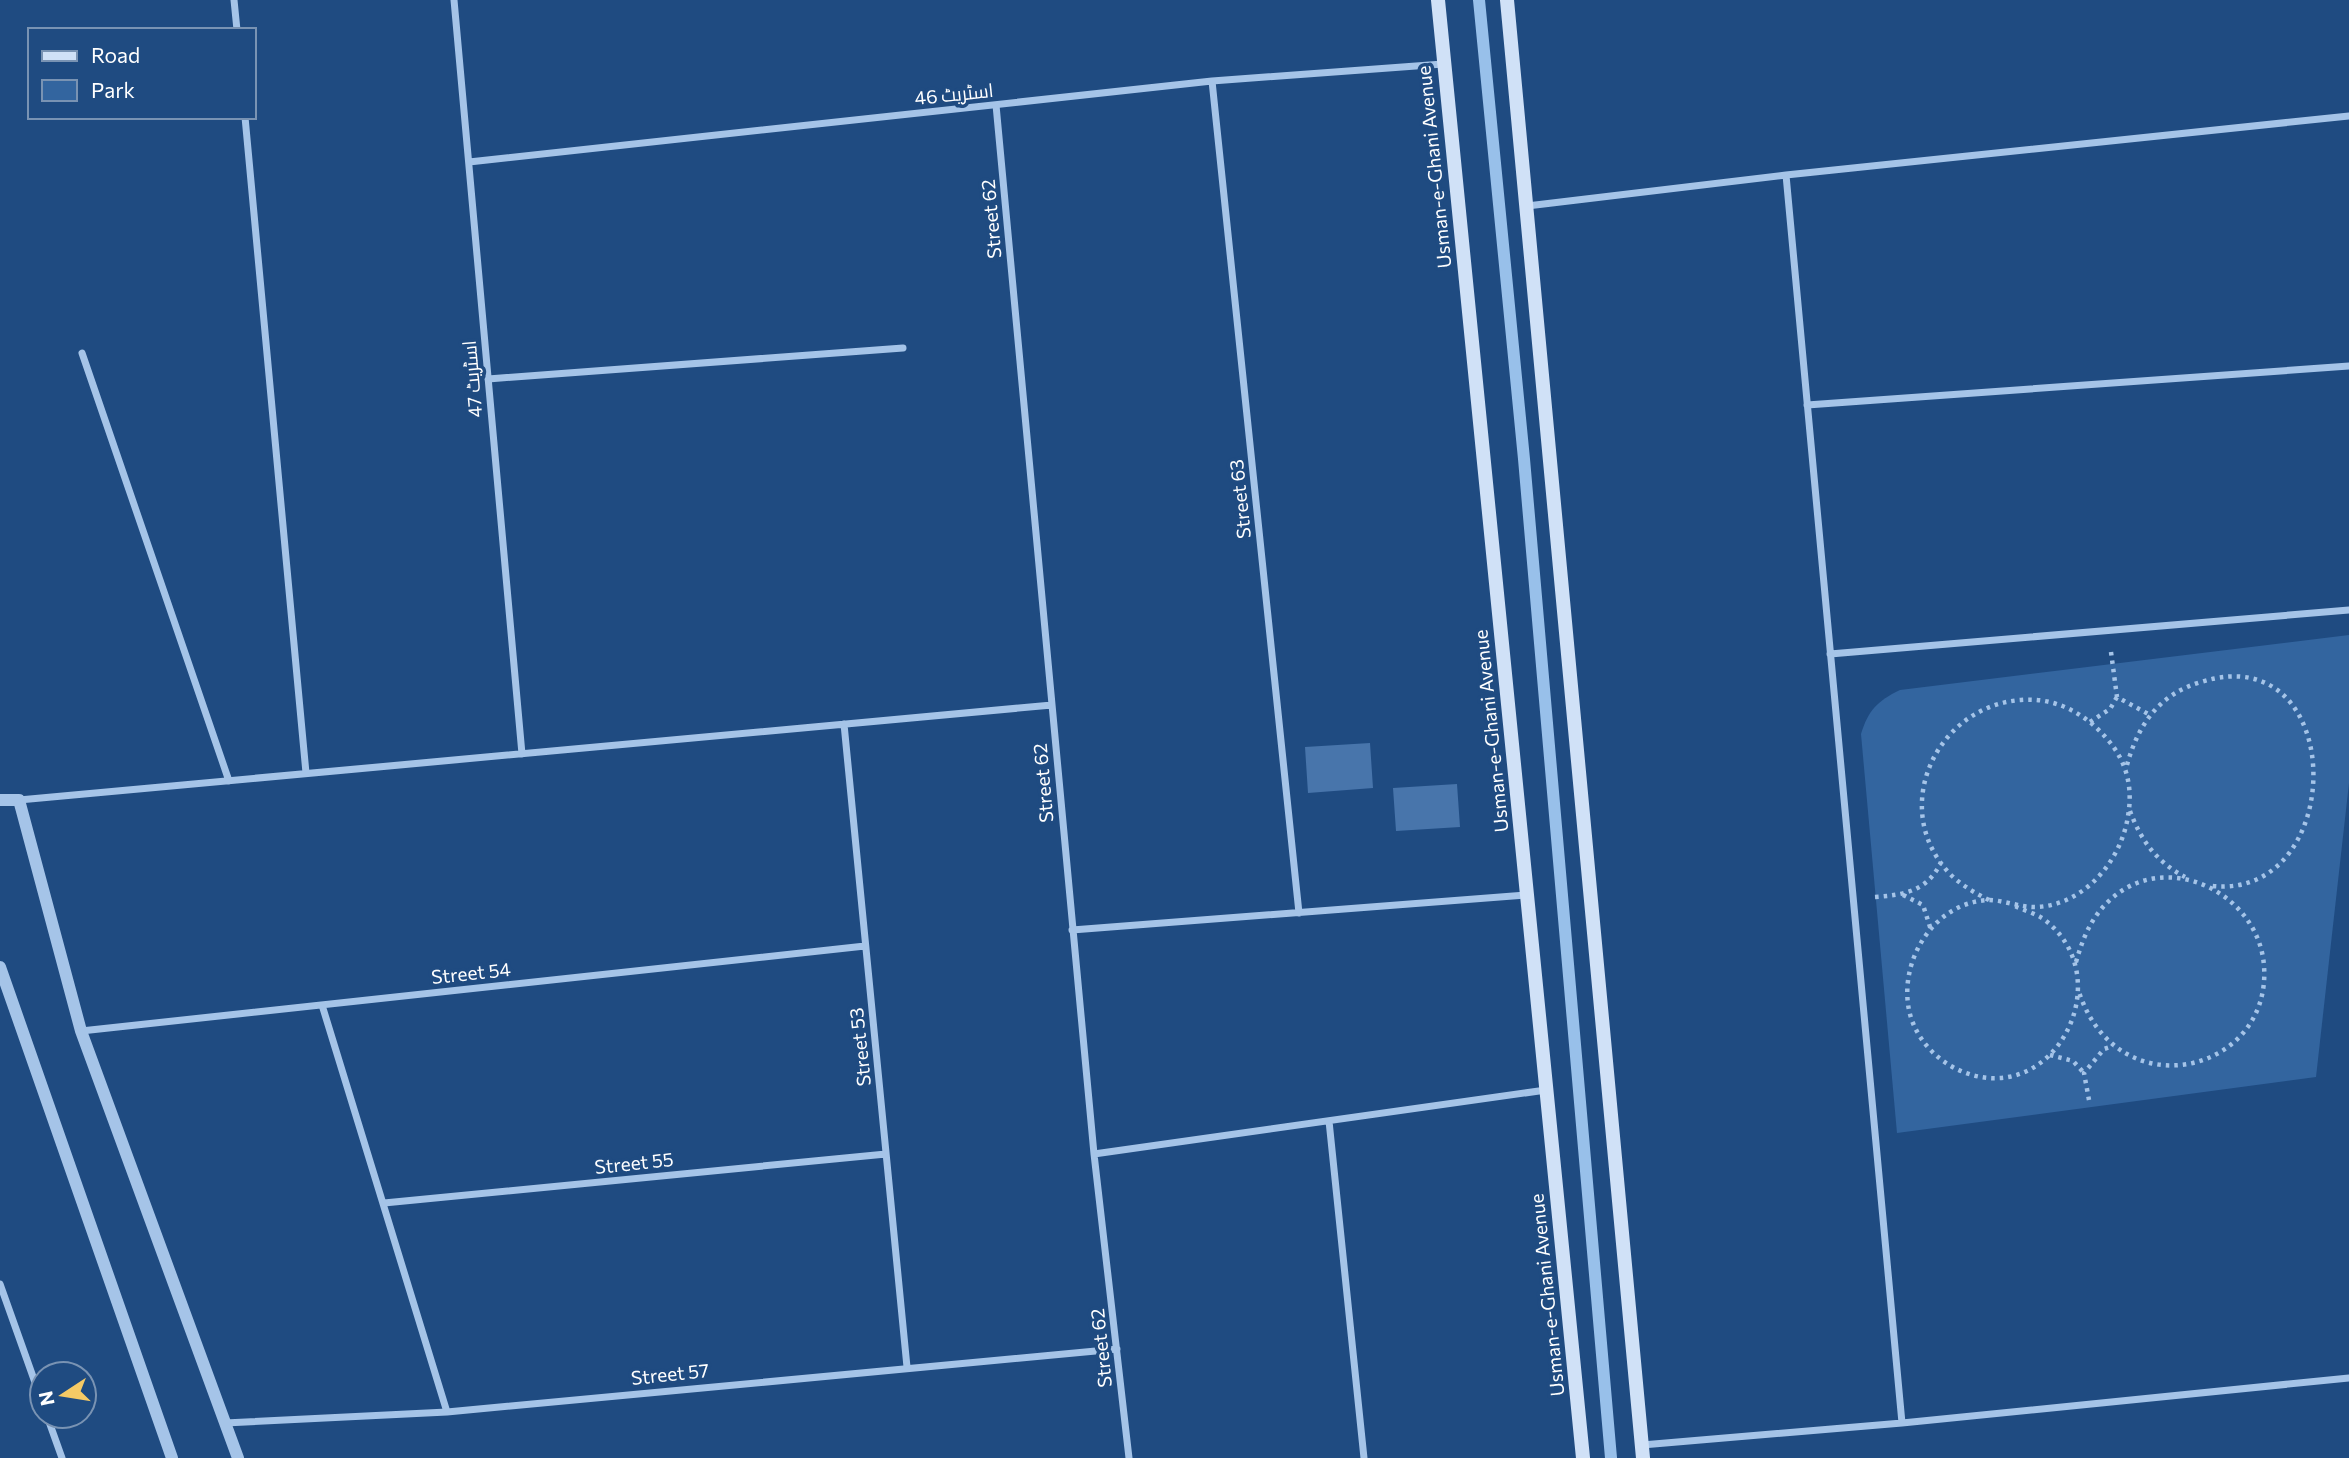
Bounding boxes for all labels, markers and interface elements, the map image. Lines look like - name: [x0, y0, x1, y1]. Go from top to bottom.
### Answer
- legend: [28, 28, 256, 119]
- text: Road: [91, 42, 140, 67]
- street label: Usman-e-Ghani Avenue: [1411, 65, 1456, 269]
- text: Park: [91, 77, 135, 102]
- street label: اسٹریٹ 46: [913, 78, 995, 110]
- street label: Street 62: [976, 179, 1005, 260]
- street label: اسٹریٹ 47: [457, 339, 487, 419]
- street label: Street 63: [1224, 458, 1255, 540]
- street label: Usman-e-Ghani Avenue: [1468, 629, 1513, 833]
- street label: Street 62: [1028, 743, 1057, 824]
- street label: Street 54: [430, 957, 512, 988]
- street label: Street 53: [844, 1007, 875, 1088]
- street label: Street 55: [593, 1147, 675, 1178]
- street label: Usman-e-Ghani Avenue: [1524, 1193, 1569, 1397]
- street label: Street 62: [1085, 1307, 1116, 1389]
- street label: Street 57: [630, 1358, 710, 1389]
- north arrow: [28, 1360, 98, 1430]
- text: N: [33, 1389, 59, 1408]

